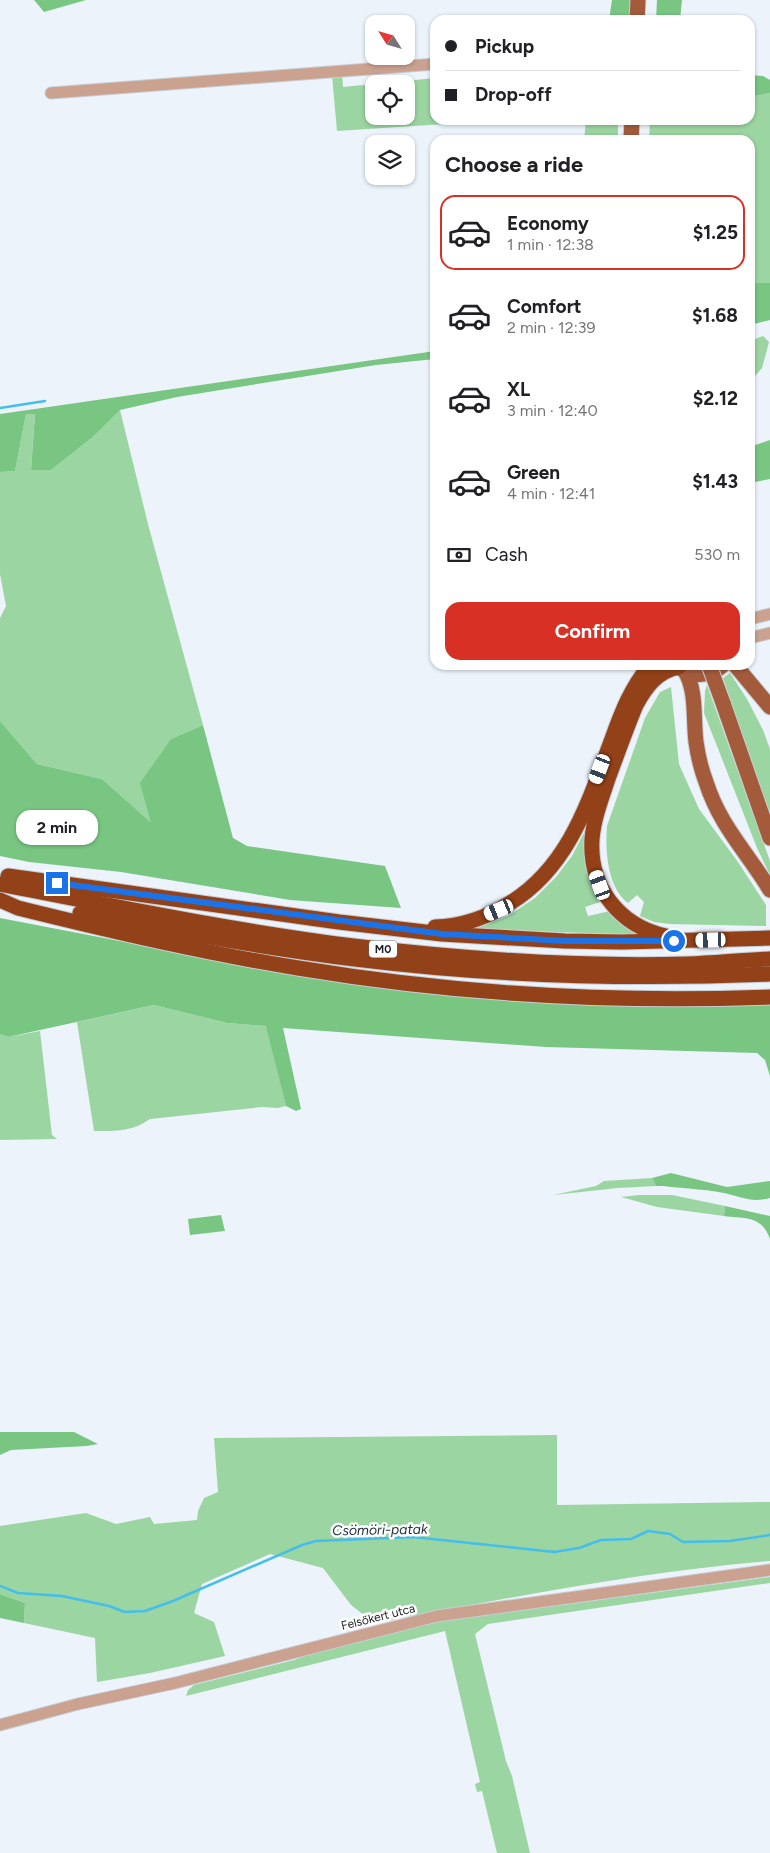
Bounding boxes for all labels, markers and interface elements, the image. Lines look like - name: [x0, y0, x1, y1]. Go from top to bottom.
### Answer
- north arrow: [365, 15, 415, 65]
- map controls: [365, 15, 415, 185]
- text: Pickup: [475, 35, 534, 58]
- button: locate: [365, 75, 415, 125]
- text: Drop-off: [475, 83, 552, 106]
- button: layers: [365, 135, 415, 185]
- text: Choose a ride: [445, 151, 583, 178]
- icon: car: [447, 210, 492, 255]
- text: Economy: [507, 212, 589, 235]
- text: $1.25: [693, 221, 738, 244]
- text: 1 min · 12:38: [507, 235, 594, 254]
- icon: car: [447, 293, 492, 338]
- text: Comfort: [507, 295, 582, 318]
- text: $1.68: [692, 304, 738, 327]
- text: 2 min · 12:39: [507, 318, 595, 337]
- icon: car: [447, 376, 492, 421]
- text: XL: [507, 378, 530, 401]
- text: $2.12: [693, 387, 738, 410]
- text: 3 min · 12:40: [507, 401, 598, 420]
- icon: car: [447, 459, 492, 504]
- text: Green: [507, 461, 560, 484]
- text: $1.43: [692, 470, 738, 493]
- text: 4 min · 12:41: [507, 484, 595, 503]
- icon: cash: [445, 541, 473, 569]
- text: Cash: [485, 543, 528, 566]
- text: 530 m: [694, 545, 740, 564]
- button: Confirm: [445, 602, 740, 660]
- car: [587, 752, 612, 786]
- callout: 2 min: [16, 810, 98, 846]
- text: 2 min: [37, 818, 77, 837]
- car: [587, 868, 612, 902]
- route end: [46, 872, 68, 894]
- car: [482, 897, 515, 923]
- route start: [663, 930, 685, 952]
- car: [695, 932, 726, 948]
- road number: M0: [369, 941, 397, 958]
- water label: Csömöri-patak: [332, 1521, 429, 1539]
- street label: Felsőkert utca: [340, 1601, 416, 1633]

